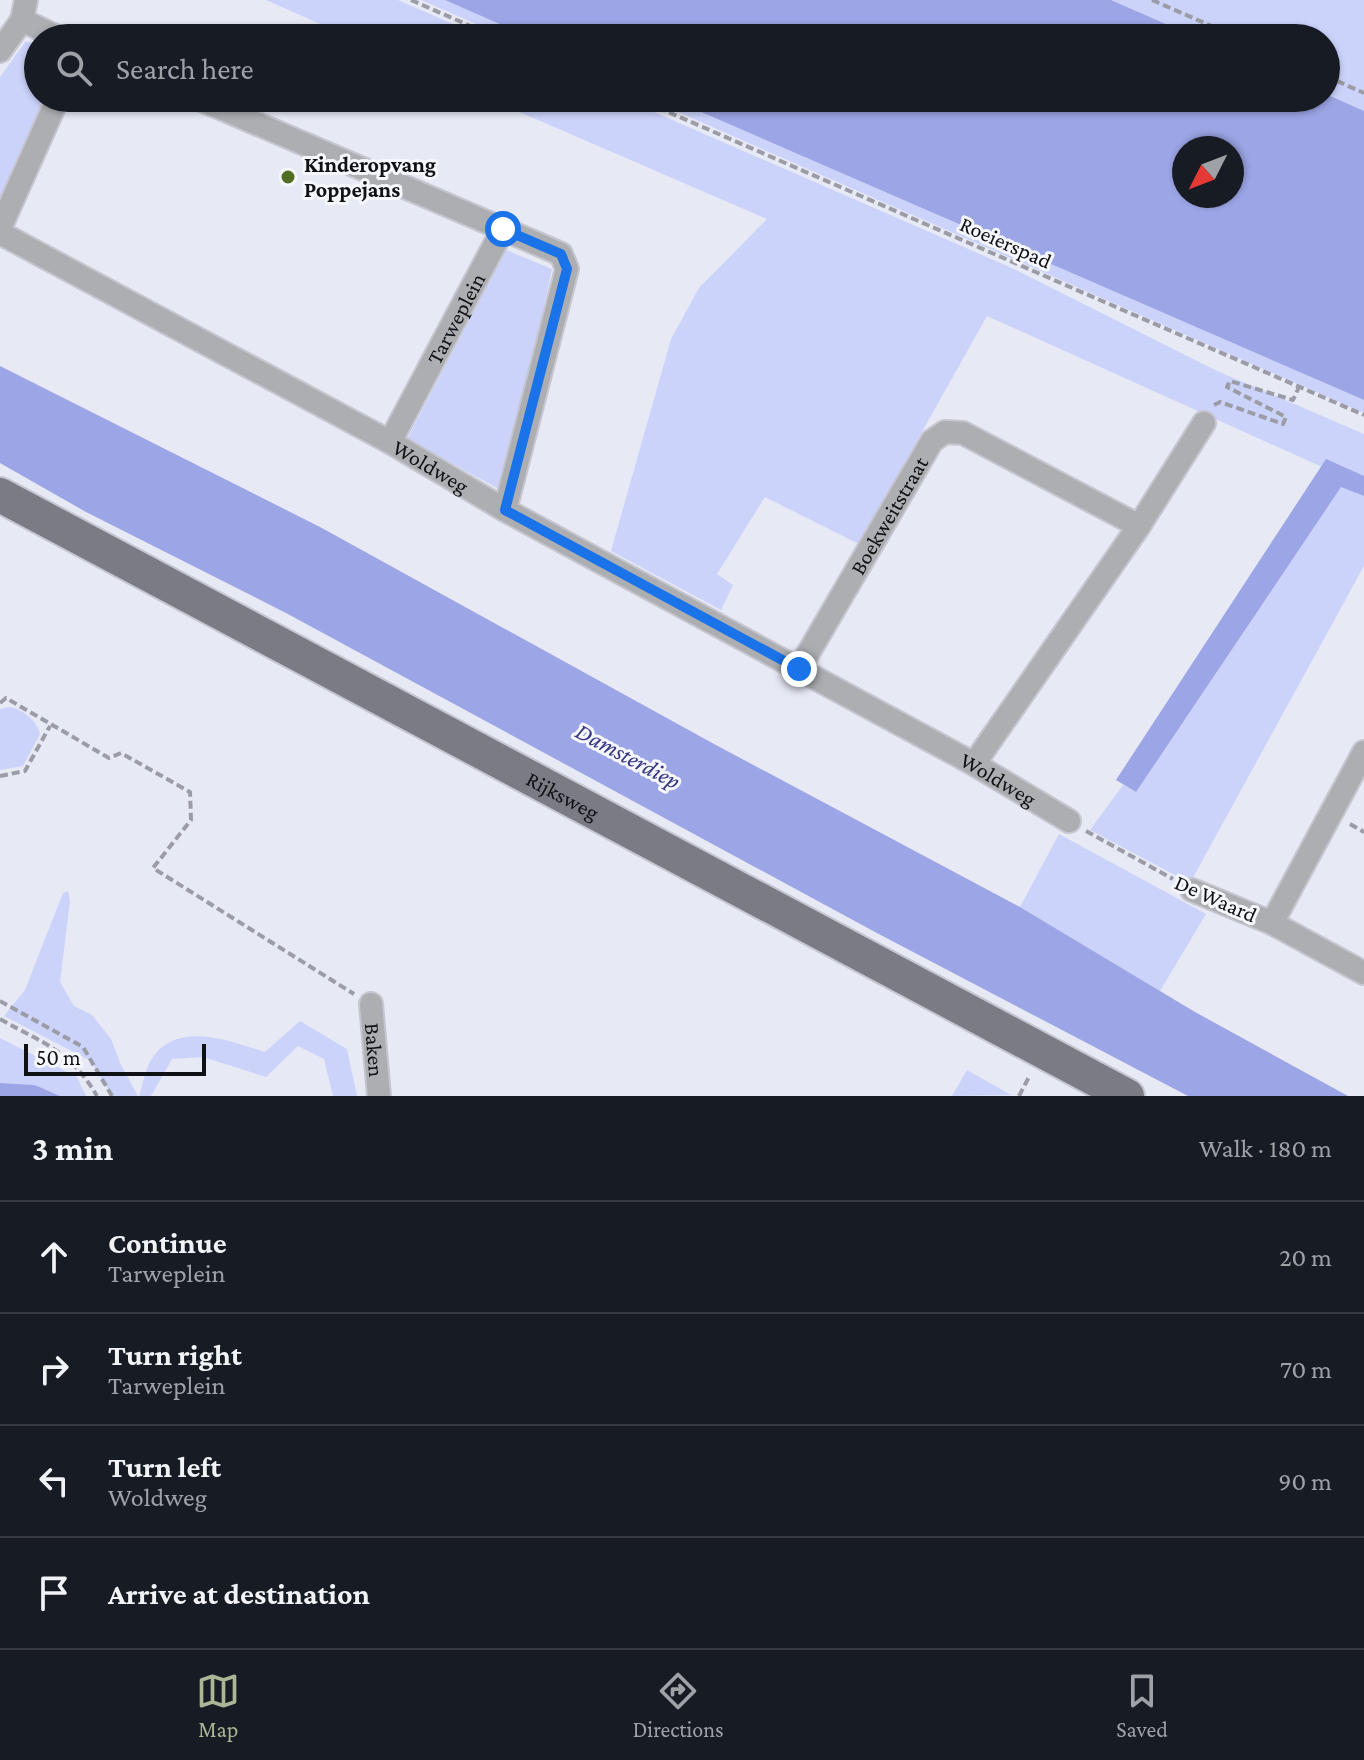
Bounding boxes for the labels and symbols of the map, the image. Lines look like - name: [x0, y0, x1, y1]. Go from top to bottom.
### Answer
- north arrow: [1172, 136, 1244, 208]
- place label: Kinderopvang Poppejans: [304, 152, 436, 202]
- marker: Kinderopvang Poppejans: [279, 168, 297, 186]
- route start: [485, 211, 521, 247]
- street label: Roeierspad: [956, 211, 1056, 274]
- street label: Tarweplein: [422, 269, 490, 368]
- street label: Woldweg: [388, 435, 473, 499]
- street label: Boekweitstraat: [845, 451, 934, 579]
- route end: [781, 651, 817, 687]
- water label: Damsterdiep: [571, 717, 685, 794]
- street label: Woldweg: [956, 747, 1041, 812]
- street label: Rijksweg: [522, 766, 604, 825]
- street label: De Waard: [1171, 869, 1261, 928]
- street label: Baken: [360, 1022, 389, 1078]
- scale bar: [24, 1040, 206, 1076]

